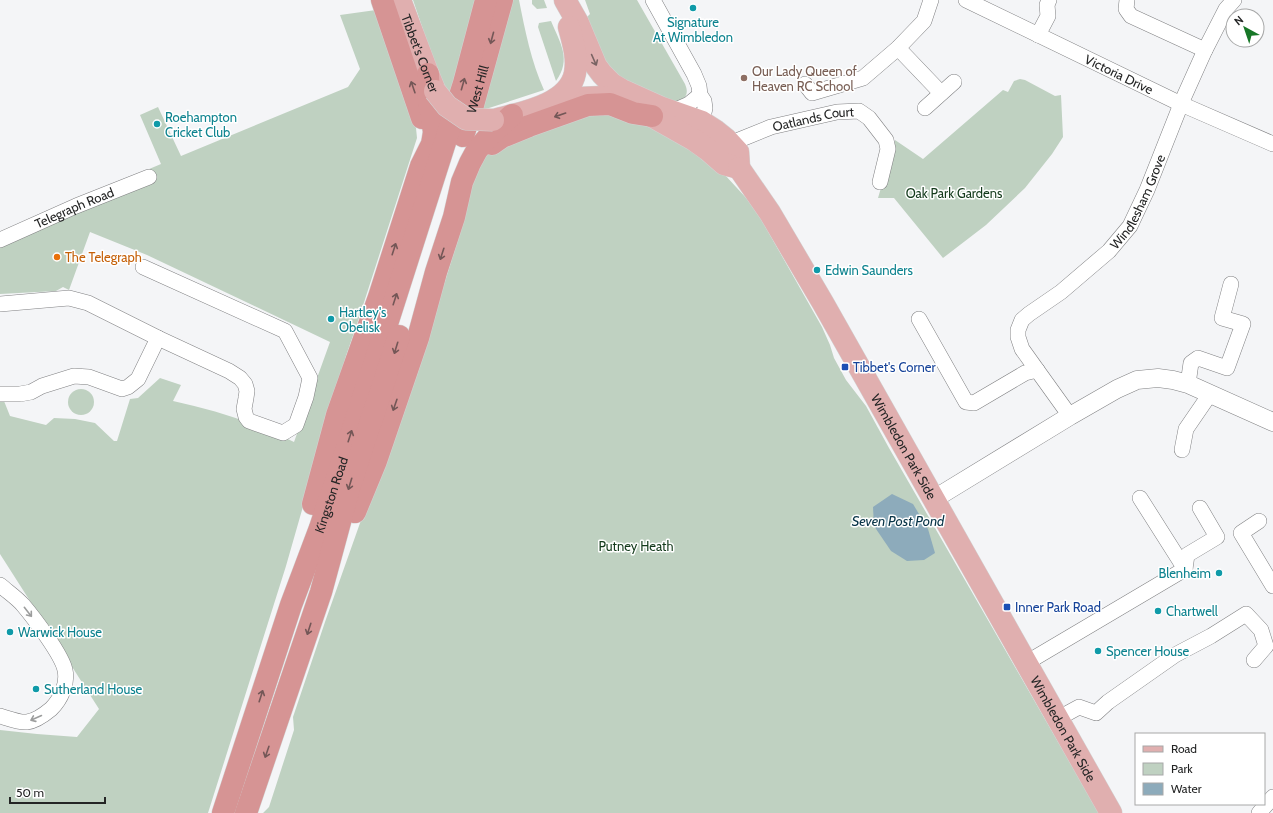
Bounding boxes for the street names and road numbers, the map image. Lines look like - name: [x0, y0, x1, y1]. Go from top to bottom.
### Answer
- street label: Tibbet's Corner: [398, 12, 443, 96]
- street label: Victoria Drive: [1082, 51, 1156, 97]
- street label: West Hill: [463, 63, 492, 115]
- street label: Oatlands Court: [771, 103, 855, 134]
- street label: Windlesham Grove: [1106, 152, 1168, 252]
- street label: Telegraph Road: [32, 184, 116, 231]
- street label: Wimbledon Park Side: [868, 391, 940, 502]
- street label: Kingston Road: [311, 455, 351, 535]
- street label: Wimbledon Park Side: [1027, 673, 1100, 785]

